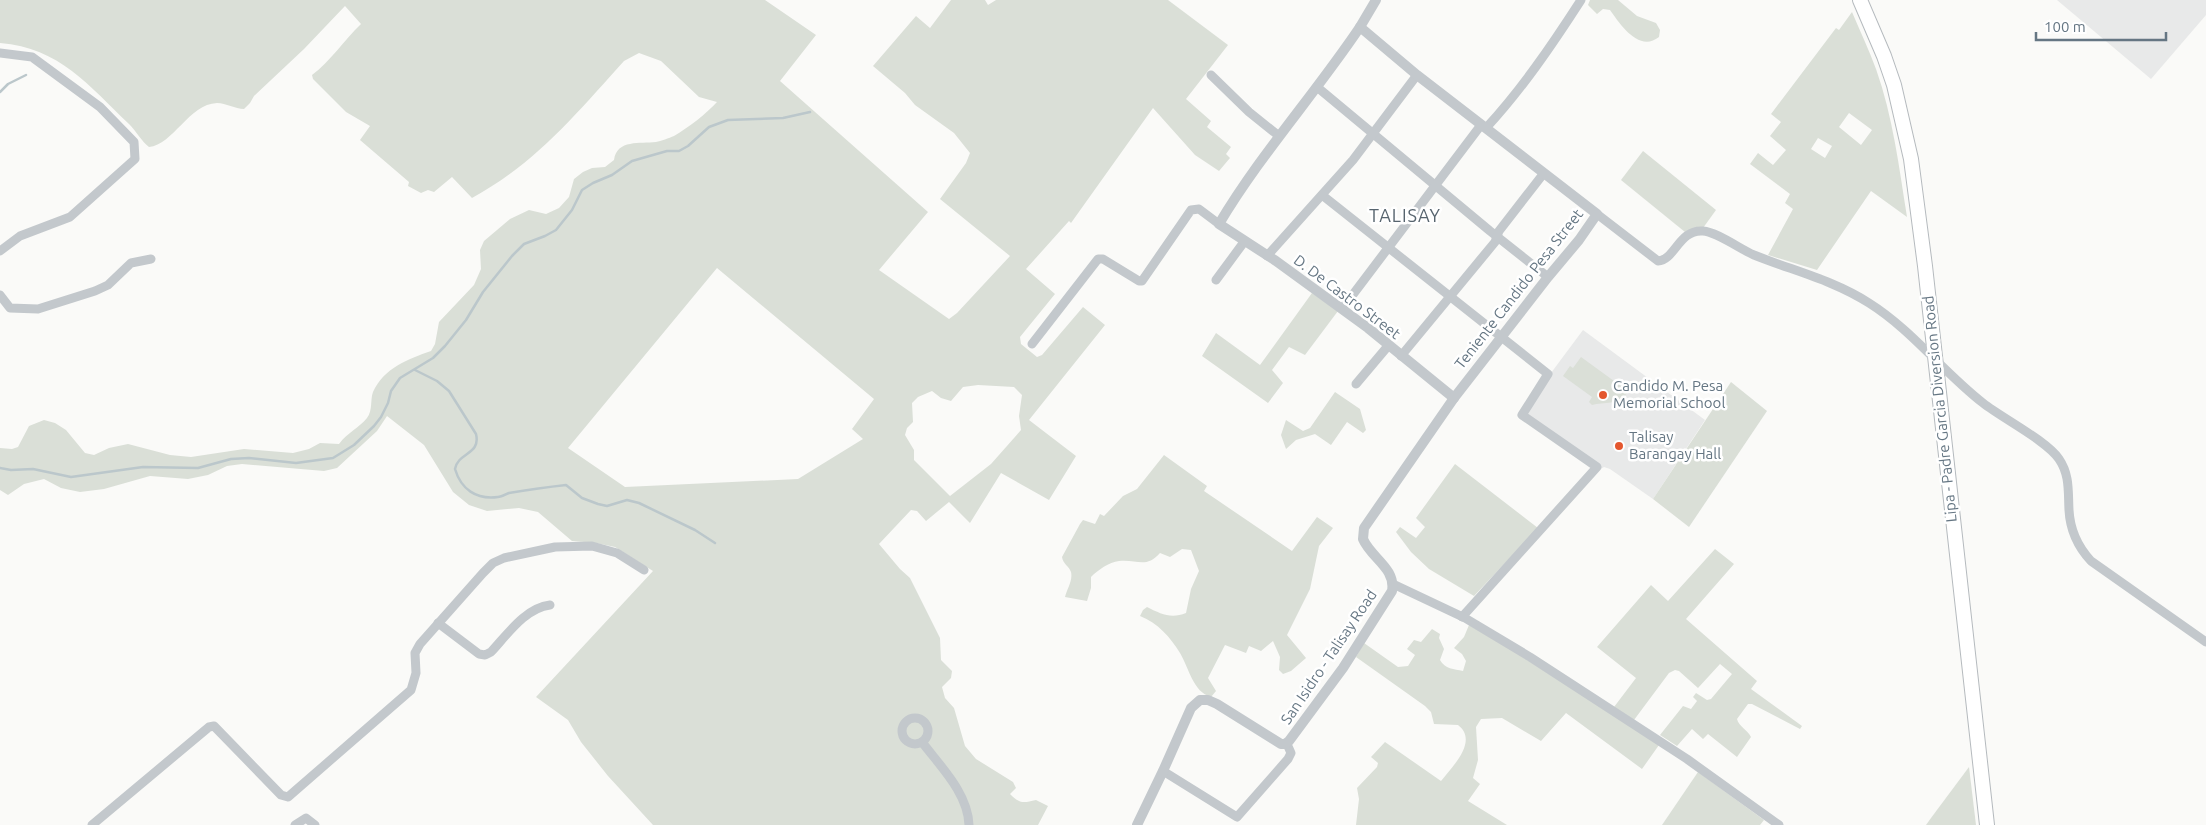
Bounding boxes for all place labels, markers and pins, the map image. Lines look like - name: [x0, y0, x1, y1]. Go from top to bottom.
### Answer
- place label: Candido M. Pesa Memorial School: [1613, 377, 1725, 411]
- marker: Candido M. Pesa Memorial School: [1597, 389, 1609, 401]
- place label: Talisay Barangay Hall: [1629, 428, 1721, 462]
- marker: Talisay Barangay Hall: [1613, 440, 1625, 452]

